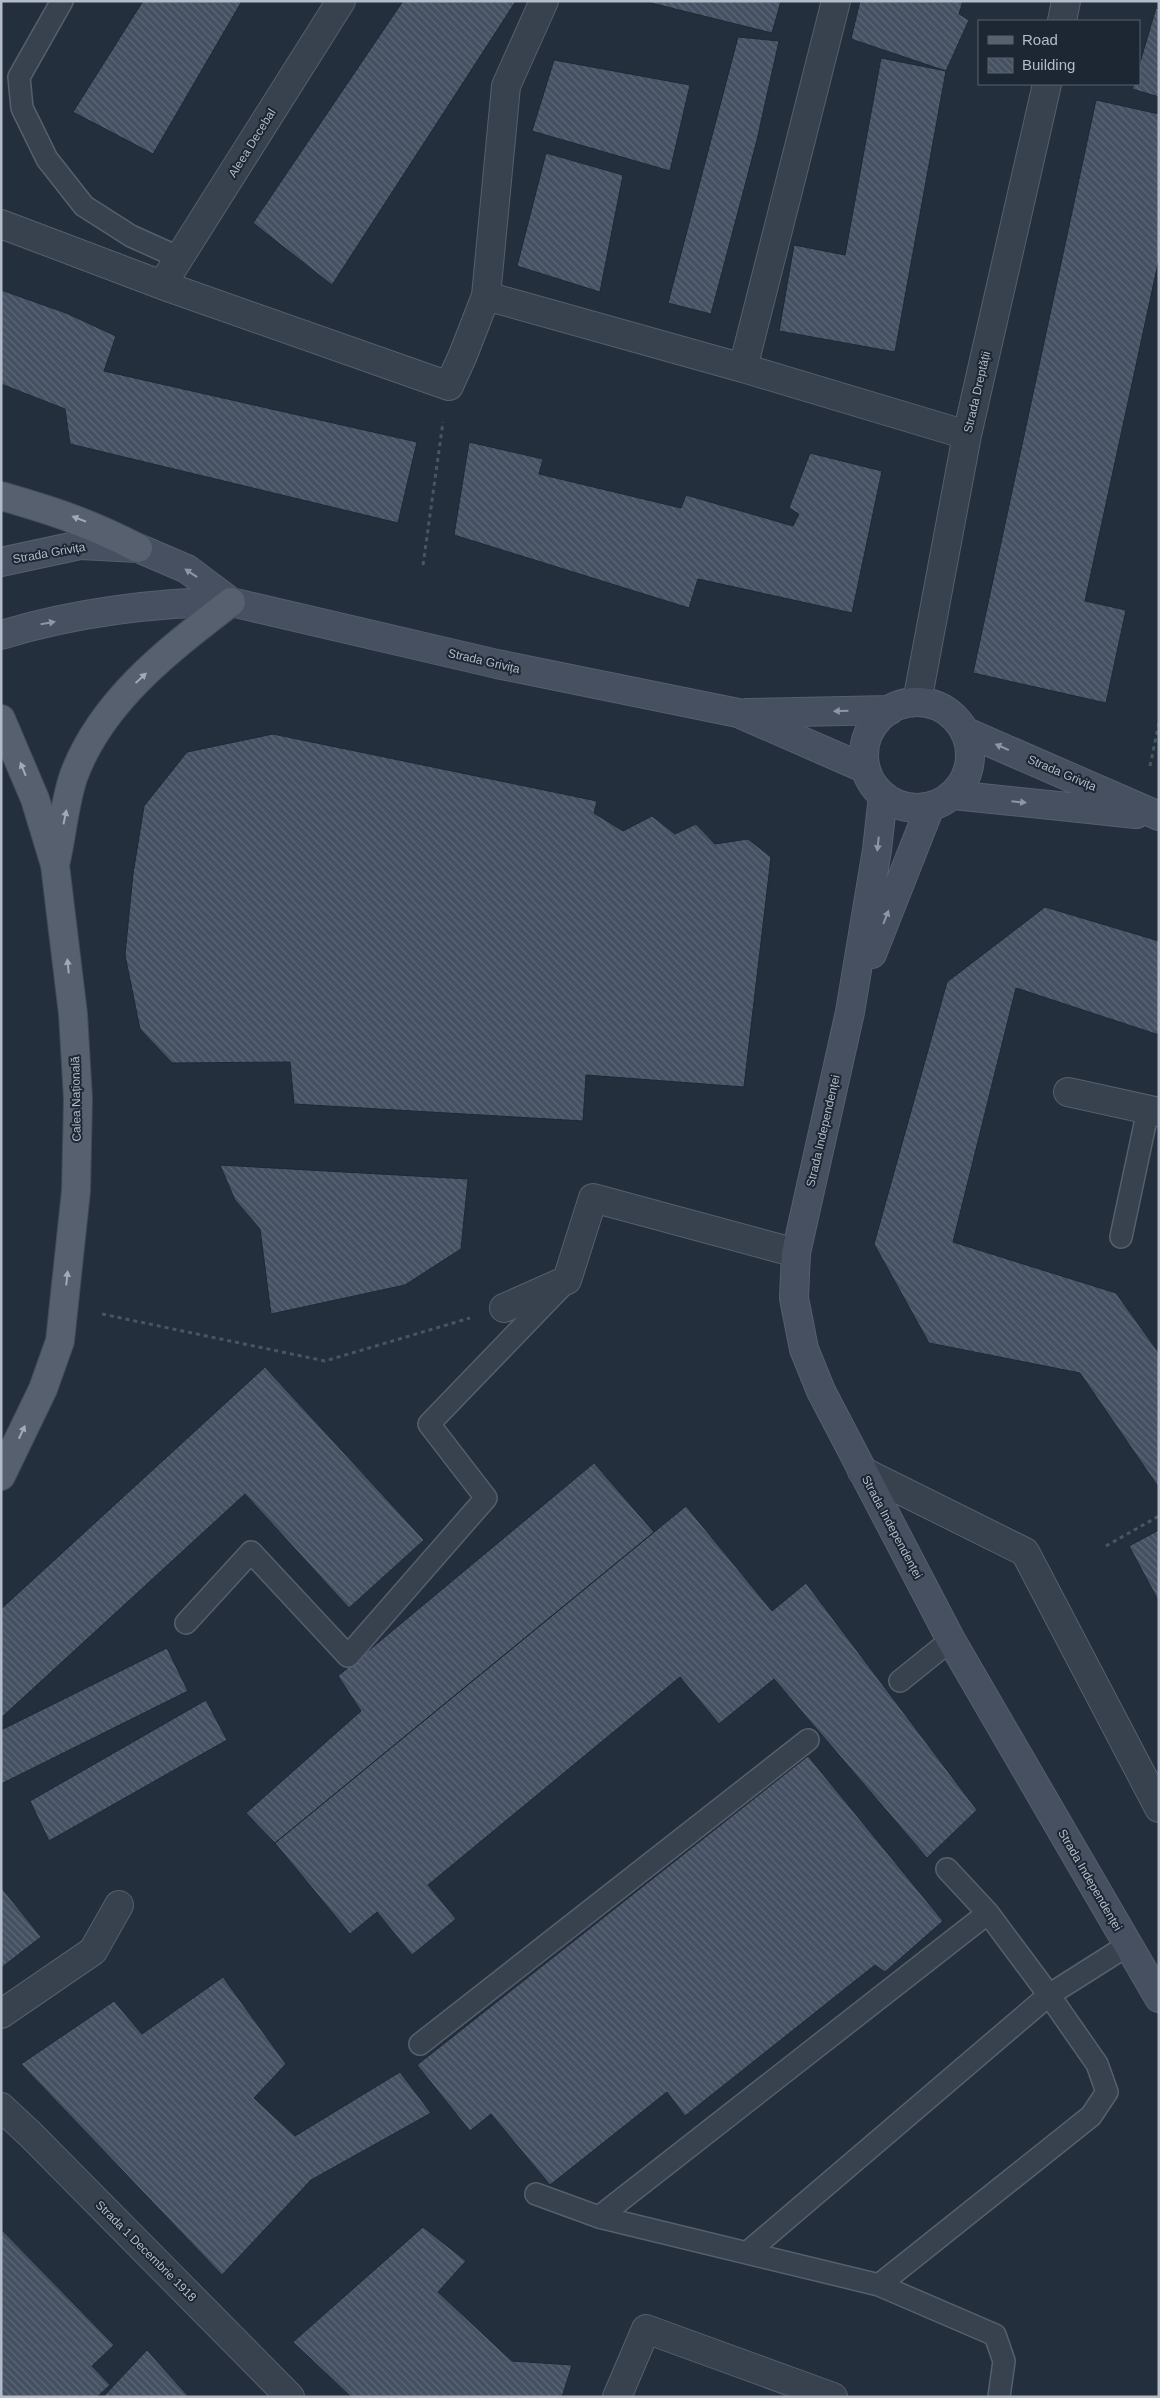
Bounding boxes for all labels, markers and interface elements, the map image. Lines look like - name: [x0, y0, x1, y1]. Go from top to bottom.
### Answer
- legend: [978, 20, 1140, 85]
- text: Road: [1022, 31, 1058, 48]
- text: Building: [1022, 56, 1075, 73]
- street label: Aleea Decebal: [225, 106, 279, 180]
- street label: Strada Dreptății: [961, 350, 993, 434]
- one-way arrow: [72, 515, 86, 523]
- street label: Strada Grivița: [12, 540, 87, 566]
- one-way arrow: [185, 568, 198, 578]
- one-way arrow: [41, 618, 57, 626]
- street label: Strada Grivița: [447, 646, 522, 676]
- one-way arrow: [134, 672, 147, 683]
- one-way arrow: [833, 707, 849, 715]
- one-way arrow: [995, 743, 1009, 751]
- street label: Strada Grivița: [1026, 752, 1099, 794]
- one-way arrow: [19, 761, 27, 776]
- one-way arrow: [1012, 798, 1028, 806]
- one-way arrow: [61, 810, 69, 825]
- one-way arrow: [874, 836, 882, 852]
- one-way arrow: [883, 910, 890, 925]
- one-way arrow: [63, 957, 71, 973]
- street label: Calea Națională: [68, 1056, 84, 1142]
- street label: Strada Independenței: [803, 1074, 843, 1188]
- one-way arrow: [63, 1270, 71, 1286]
- one-way arrow: [18, 1425, 26, 1440]
- street label: Strada Independenței: [859, 1473, 925, 1581]
- street label: Strada Independenței: [1055, 1827, 1125, 1933]
- street label: Strada 1 Decembrie 1918: [93, 2198, 200, 2305]

